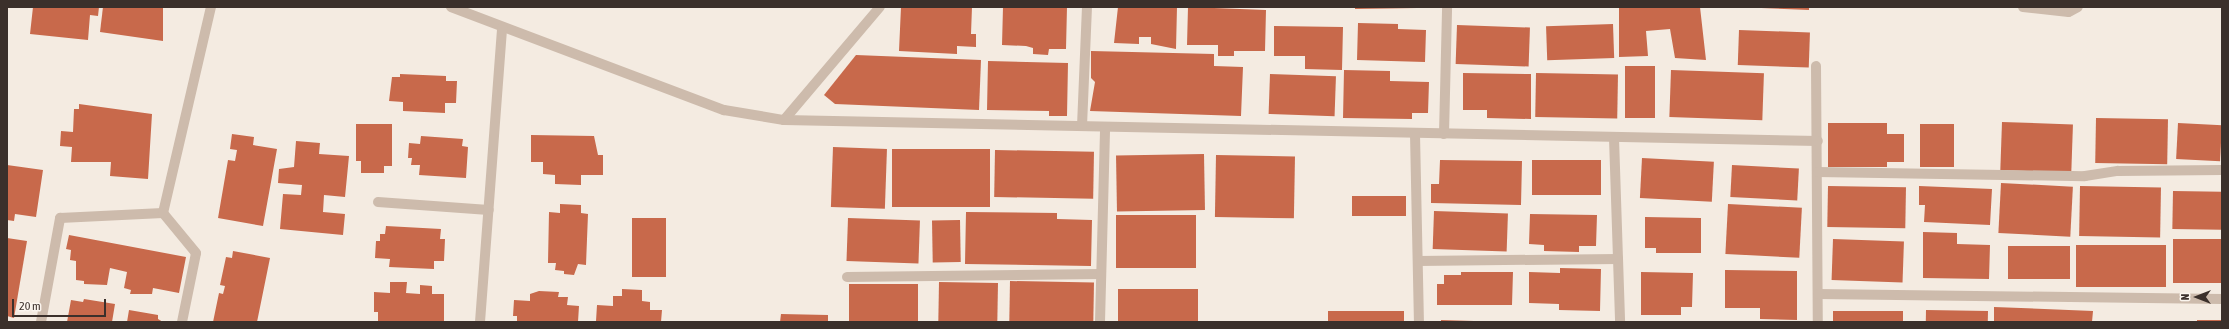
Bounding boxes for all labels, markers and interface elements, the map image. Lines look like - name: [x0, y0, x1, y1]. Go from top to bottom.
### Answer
- north arrow: [2177, 277, 2217, 317]
- scale bar: [14, 291, 108, 317]
- text: N: [2179, 294, 2191, 300]
- text: 20 m: [19, 299, 41, 313]

